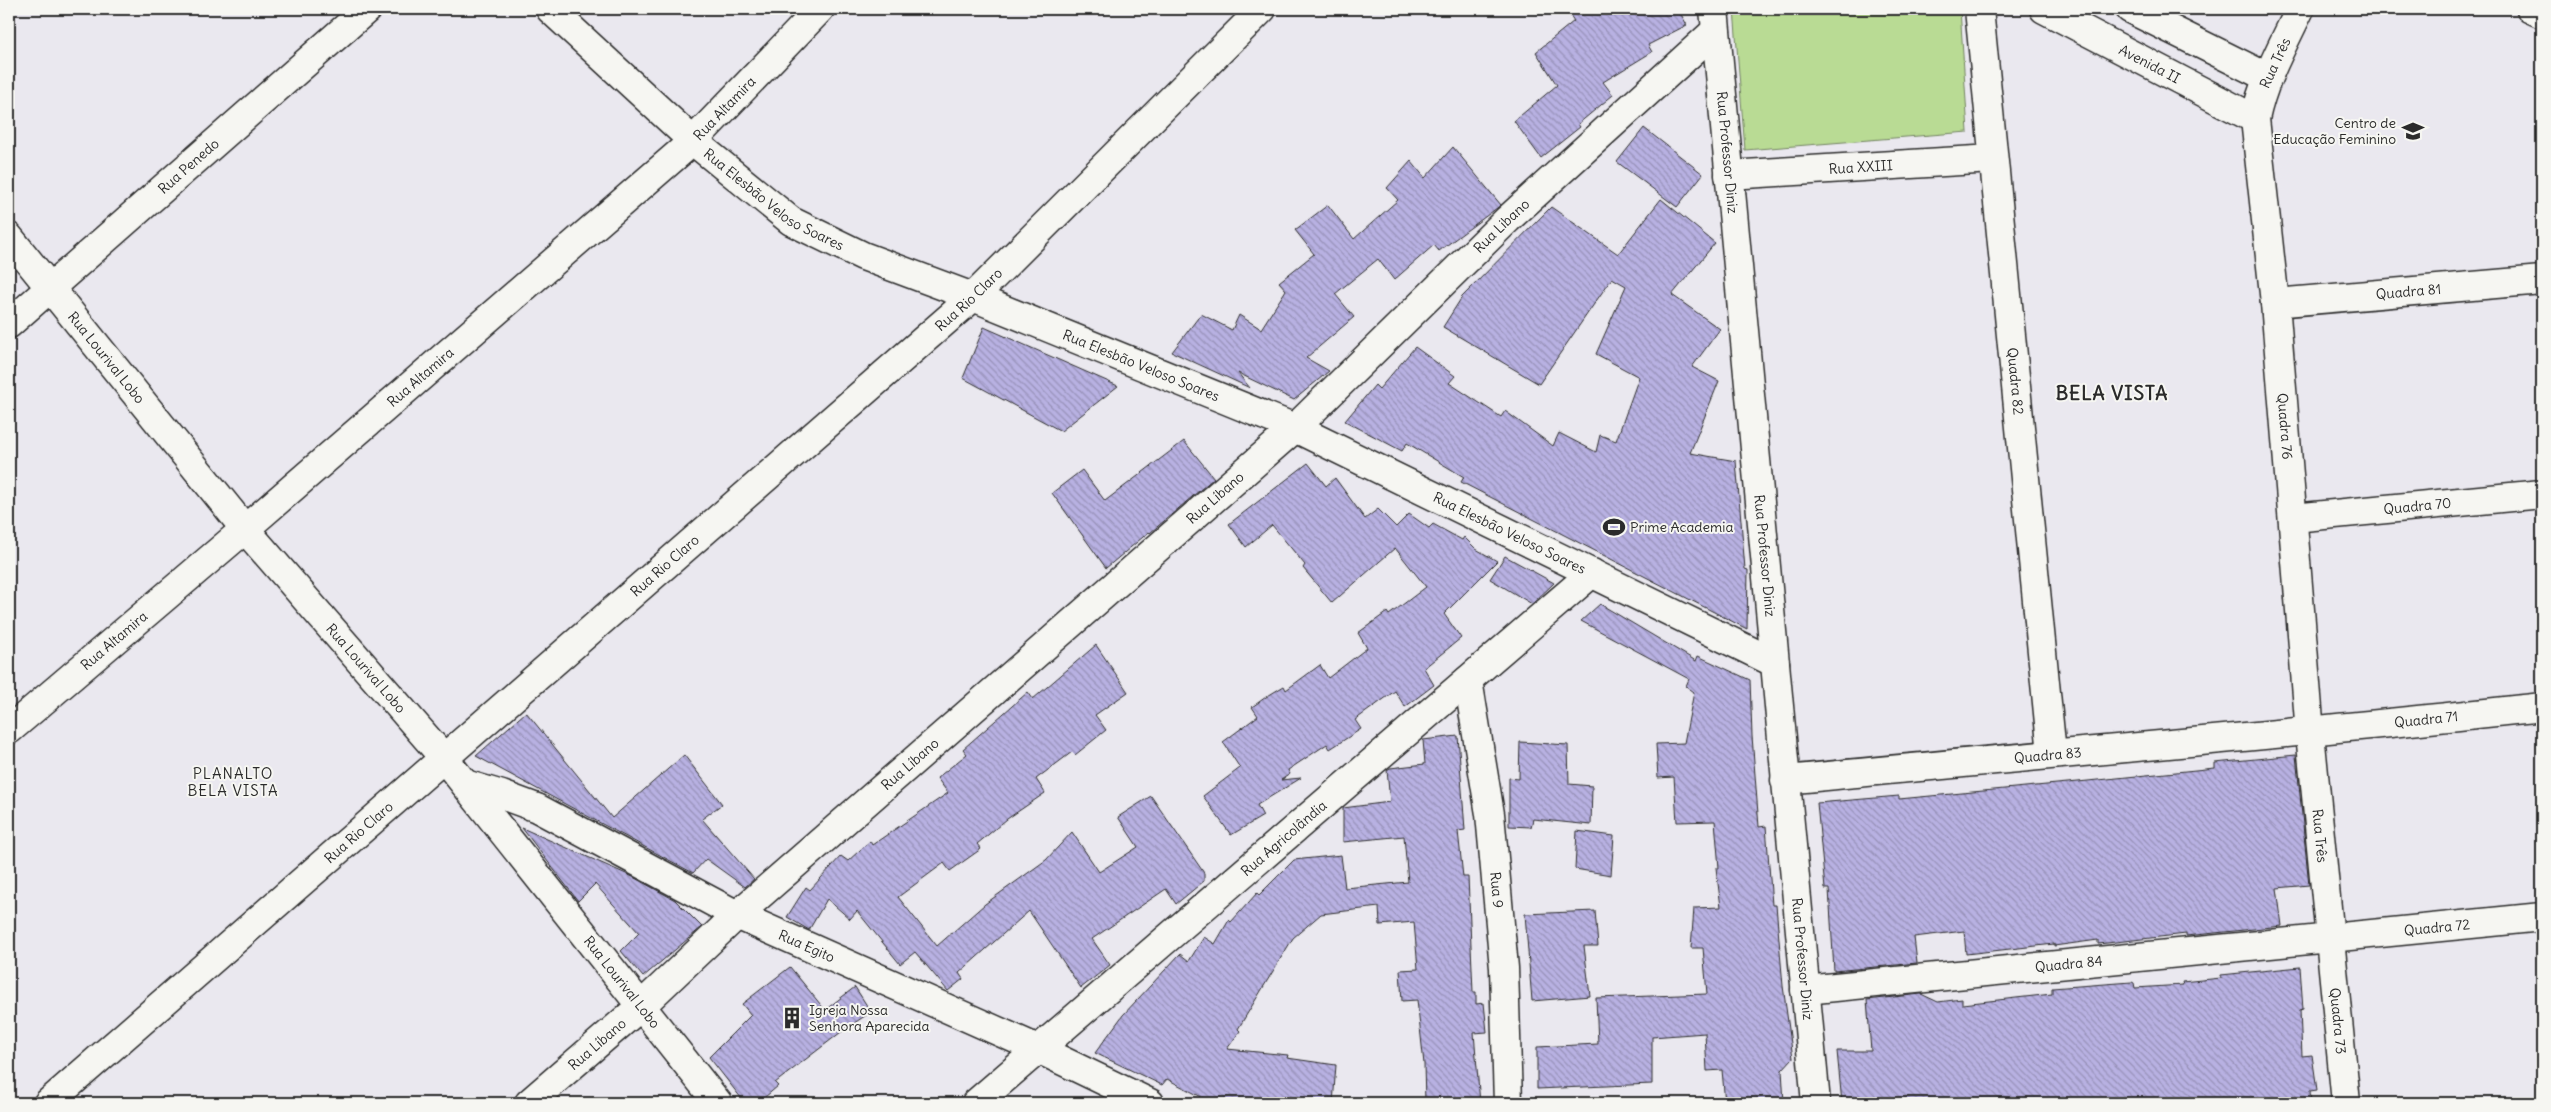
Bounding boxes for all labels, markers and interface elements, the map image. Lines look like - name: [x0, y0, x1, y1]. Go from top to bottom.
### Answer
- street label: Rua Três: [2255, 35, 2295, 91]
- street label: Avenida II: [2116, 41, 2183, 87]
- street label: Rua Altamira: [689, 72, 759, 144]
- street label: Rua Professor Diniz: [1713, 91, 1742, 215]
- place label: Centro de Educação Feminino: [2273, 114, 2396, 148]
- school or university icon: Centro de Educação Feminino: [2400, 118, 2426, 144]
- street label: Rua Penedo: [154, 134, 223, 198]
- street label: Rua Elesbão Veloso Soares: [700, 144, 847, 254]
- street label: Rua XXIII: [1828, 156, 1893, 178]
- street label: Rua Libano: [1470, 195, 1533, 257]
- street label: Rua Rio Claro: [931, 264, 1006, 335]
- street label: Quadra 81: [2375, 280, 2442, 303]
- street label: Rua Lourival Lobo: [64, 308, 149, 407]
- street label: Rua Elesbão Veloso Soares: [1060, 325, 1222, 405]
- street label: Rua Altamira: [383, 343, 457, 411]
- street label: Quadra 82: [2003, 347, 2028, 416]
- district label: BELA VISTA: [2056, 381, 2168, 405]
- street label: Quadra 76: [2273, 392, 2297, 460]
- street label: Rua Líbano: [1183, 468, 1248, 528]
- street label: Rua Elesbão Veloso Soares: [1430, 488, 1589, 578]
- street label: Rua Professor Diniz: [1750, 494, 1780, 618]
- street label: Quadra 70: [2383, 494, 2452, 518]
- sports icon: Prime Academia: [1601, 514, 1627, 540]
- place label: Prime Academia: [1630, 518, 1733, 536]
- street label: Rua Rio Claro: [627, 531, 703, 600]
- street label: Rua Altamira: [77, 607, 151, 674]
- street label: Rua Lourival Lobo: [322, 620, 410, 717]
- street label: Quadra 71: [2393, 707, 2459, 732]
- street label: Rua Líbano: [877, 734, 943, 794]
- street label: Quadra 83: [2013, 743, 2082, 767]
- district label: PLANALTO BELA VISTA: [187, 764, 279, 800]
- street label: Rua Agricolândia: [1237, 796, 1330, 880]
- street label: Rua Rio Claro: [321, 797, 397, 867]
- street label: Rua Três: [2308, 808, 2332, 864]
- street label: Rua 9: [1486, 871, 1508, 909]
- street label: Rua Professor Diniz: [1788, 897, 1817, 1021]
- street label: Quadra 72: [2403, 915, 2471, 940]
- street label: Rua Egito: [776, 926, 838, 966]
- street label: Rua Lourival Lobo: [580, 932, 664, 1032]
- street label: Quadra 84: [2034, 952, 2103, 976]
- street label: Quadra 73: [2326, 987, 2350, 1055]
- place label: Igreja Nossa Senhora Aparecida: [809, 1001, 930, 1035]
- building icon: Igreja Nossa Senhora Aparecida: [779, 1005, 805, 1031]
- street label: Rua Líbano: [564, 1014, 630, 1074]

